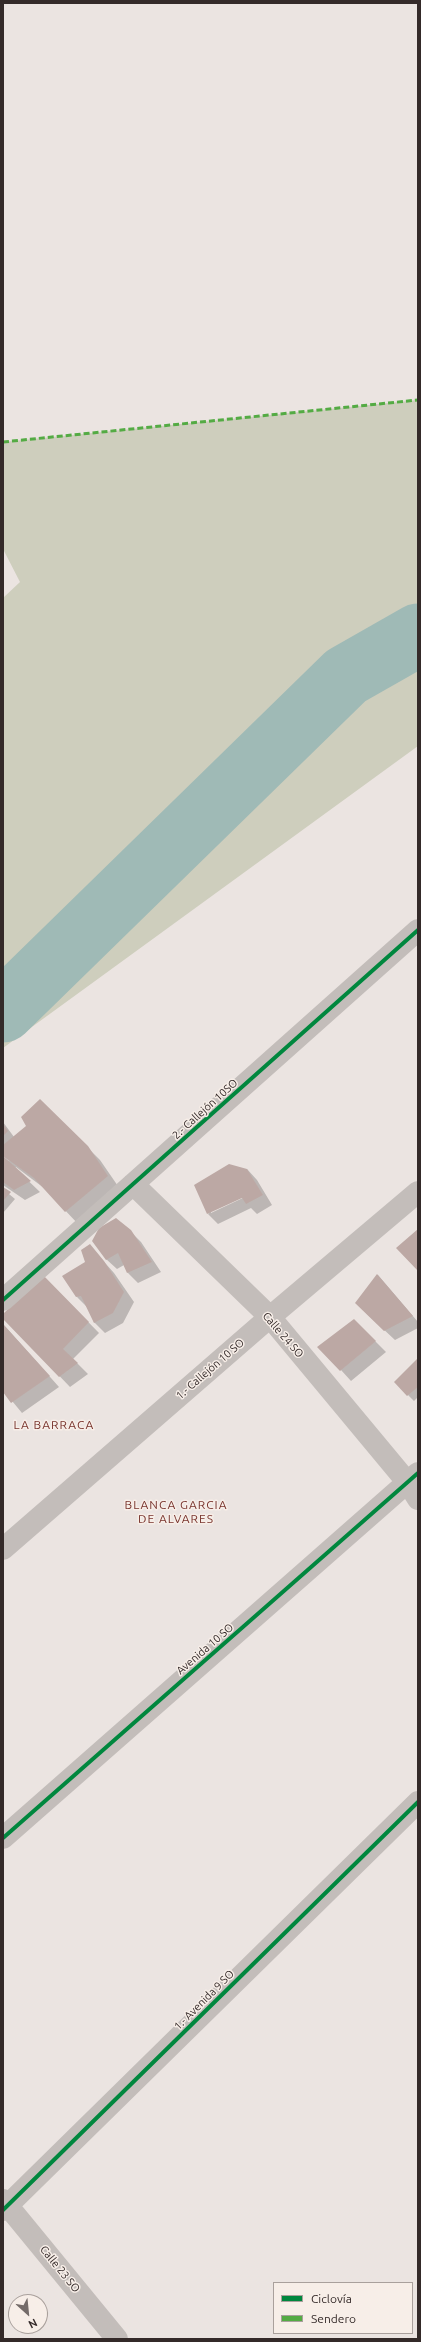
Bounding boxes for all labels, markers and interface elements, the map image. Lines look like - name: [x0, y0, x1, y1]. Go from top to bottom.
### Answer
- street label: 2.- Callejón 10SO: [170, 1076, 240, 1142]
- street label: Calle 24 SO: [260, 1310, 306, 1360]
- street label: 1.- Callejón 10 SO: [173, 1336, 247, 1402]
- district label: LA BARRACA: [14, 1418, 94, 1432]
- district label: BLANCA GARCIA DE ALVARES: [125, 1498, 227, 1526]
- street label: Avenida 10 SO: [174, 1621, 236, 1677]
- street label: 1.- Avenida 9 SO: [171, 1967, 237, 2033]
- street label: Calle 23 SO: [37, 2243, 83, 2295]
- legend: [273, 2282, 413, 2334]
- text: Ciclovía: [311, 2292, 352, 2305]
- north arrow: [8, 2294, 48, 2334]
- text: Sendero: [311, 2312, 356, 2325]
- text: N: [27, 2317, 39, 2331]

